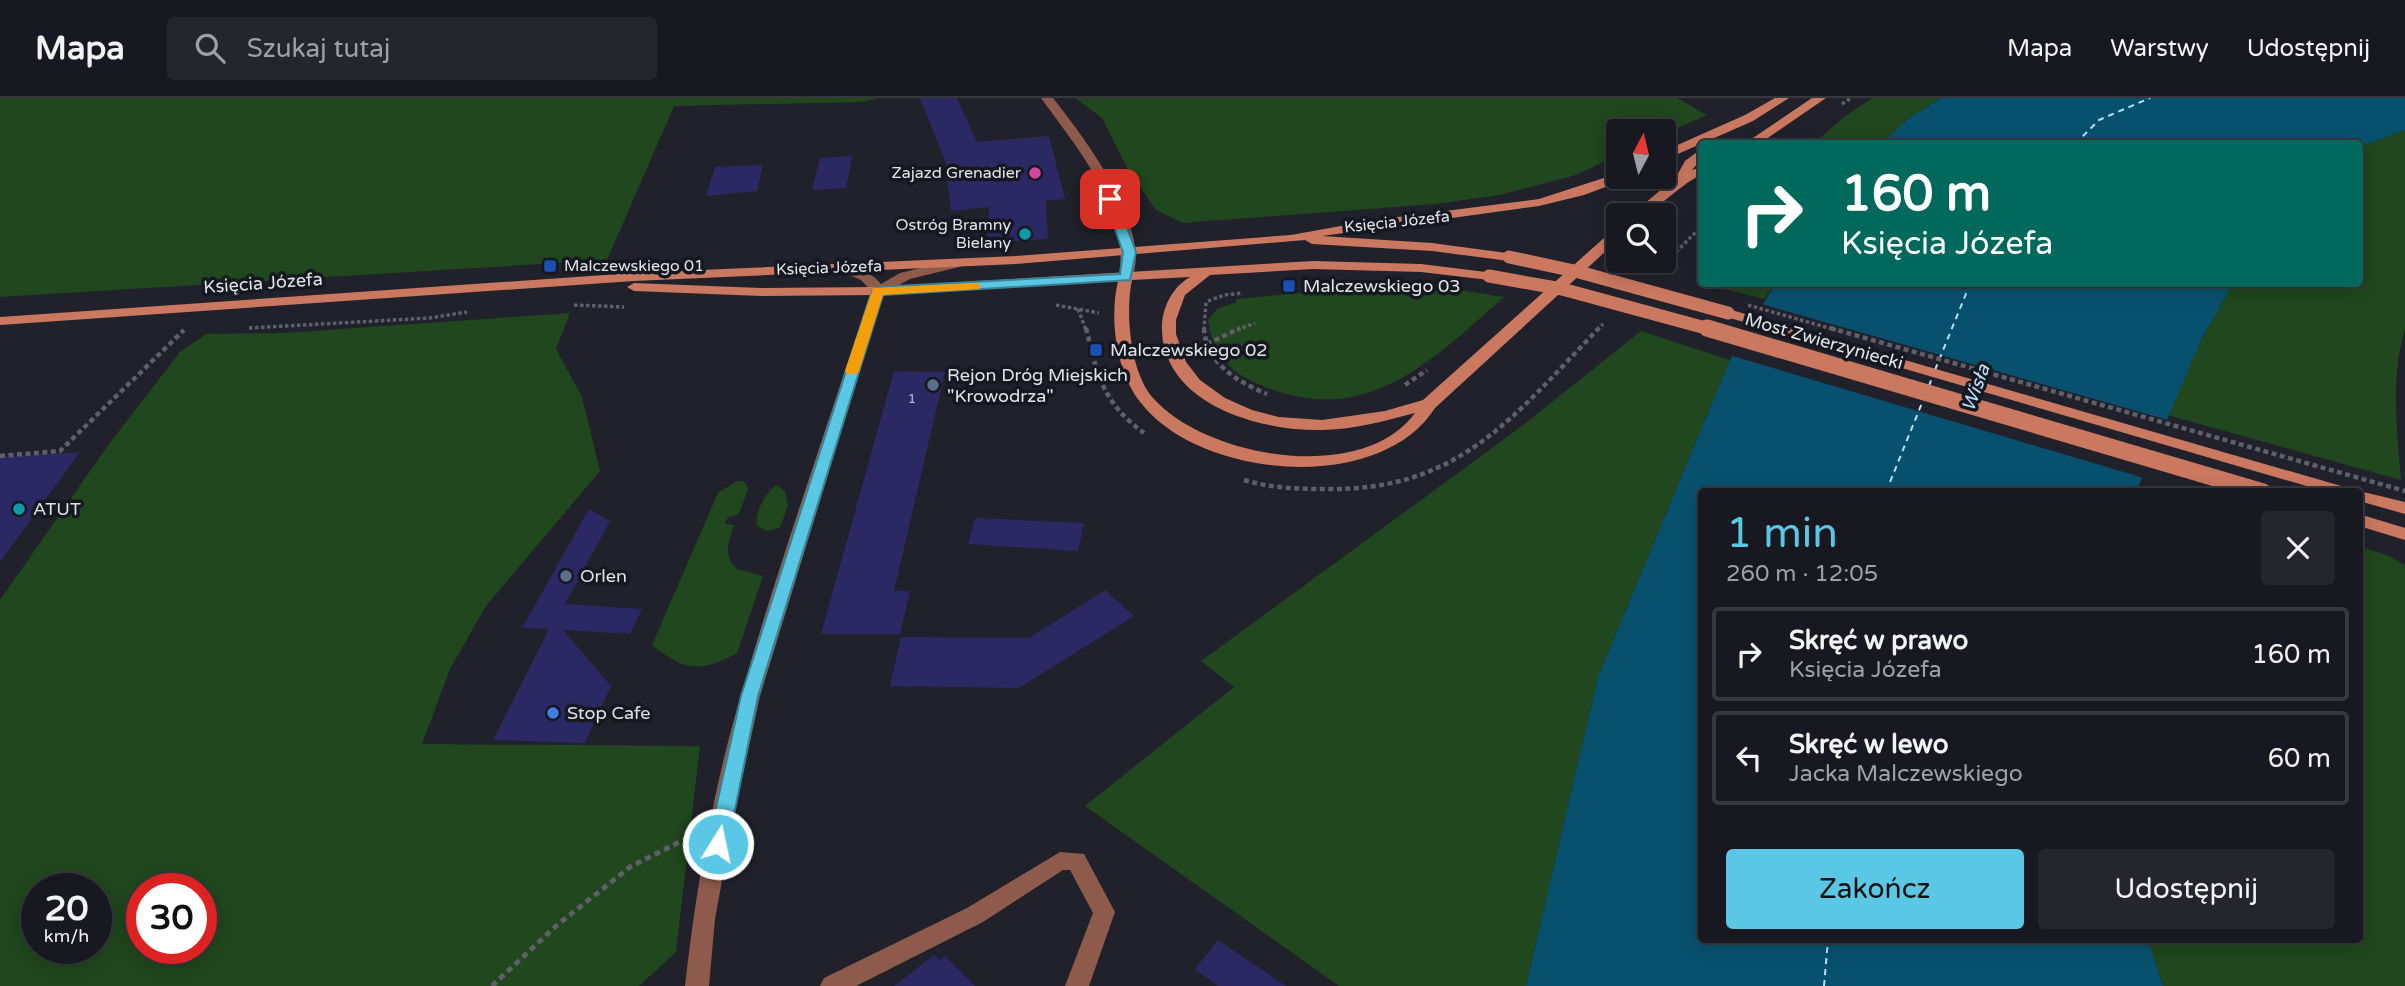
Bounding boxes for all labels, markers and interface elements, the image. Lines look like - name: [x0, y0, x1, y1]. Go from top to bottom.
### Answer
- search box: [167, 17, 657, 80]
- text: Mapa: [35, 29, 125, 68]
- icon: search: [191, 29, 229, 67]
- text: Szukaj tutaj: [247, 33, 390, 64]
- text: Mapa: [2007, 34, 2072, 63]
- text: Warstwy: [2110, 34, 2209, 63]
- text: Udostępnij: [2247, 34, 2370, 63]
- north arrow: [1606, 119, 1676, 189]
- map controls: [1606, 119, 1676, 273]
- place label: Zajazd Grenadier: [891, 163, 1022, 183]
- marker: Zajazd Grenadier: [1027, 165, 1043, 181]
- text: 160 m: [1841, 165, 1991, 224]
- icon: right: [1726, 168, 1817, 259]
- pin: [1080, 169, 1140, 229]
- icon: arrive: [1091, 180, 1129, 218]
- button: search: [1606, 203, 1676, 273]
- street label: Księcia Józefa: [1343, 207, 1451, 237]
- place label: Ostróg Bramny Bielany: [896, 215, 1011, 253]
- text: Księcia Józefa: [1841, 225, 2053, 263]
- marker: Ostróg Bramny Bielany: [1017, 226, 1033, 242]
- place label: Malczewskiego 01: [564, 256, 704, 276]
- street label: Księcia Józefa: [776, 256, 882, 280]
- marker: Malczewskiego 01: [542, 258, 558, 274]
- street label: Księcia Józefa: [203, 268, 323, 298]
- place label: Malczewskiego 03: [1303, 275, 1461, 297]
- marker: Malczewskiego 03: [1281, 278, 1297, 294]
- street label: Most Zwierzyniecki: [1742, 308, 1906, 374]
- place label: Malczewskiego 02: [1110, 339, 1268, 361]
- marker: Malczewskiego 02: [1088, 342, 1104, 358]
- water label: Wisła: [1957, 360, 1995, 415]
- place label: Rejon Dróg Miejskich "Krowodrza": [947, 364, 1128, 407]
- marker: Rejon Dróg Miejskich "Krowodrza": [925, 377, 941, 393]
- house number: 1: [908, 390, 916, 407]
- place label: ATUT: [33, 498, 81, 520]
- marker: ATUT: [11, 501, 27, 517]
- text: 1 min: [1726, 508, 1838, 559]
- button: close: [2261, 511, 2335, 585]
- text: 260 m · 12:05: [1726, 560, 1878, 588]
- place label: Orlen: [580, 565, 627, 587]
- marker: Orlen: [558, 568, 574, 584]
- text: Skręć w prawo: [1789, 625, 1968, 656]
- icon: right: [1730, 635, 1768, 673]
- text: 160 m: [2251, 639, 2331, 670]
- text: Księcia Józefa: [1789, 656, 1942, 684]
- place label: Stop Cafe: [567, 702, 650, 724]
- marker: Stop Cafe: [545, 705, 561, 721]
- text: Skręć w lewo: [1789, 729, 1949, 760]
- icon: left: [1730, 739, 1768, 777]
- text: 60 m: [2268, 743, 2331, 774]
- text: Jacka Malczewskiego: [1789, 760, 2023, 788]
- position arrow: [681, 807, 755, 881]
- button: Zakończ: [1726, 849, 2024, 929]
- button: Udostępnij: [2038, 849, 2335, 929]
- speed limit sign: 30: [126, 873, 217, 964]
- text: 20: [45, 888, 88, 930]
- text: km/h: [44, 925, 89, 947]

